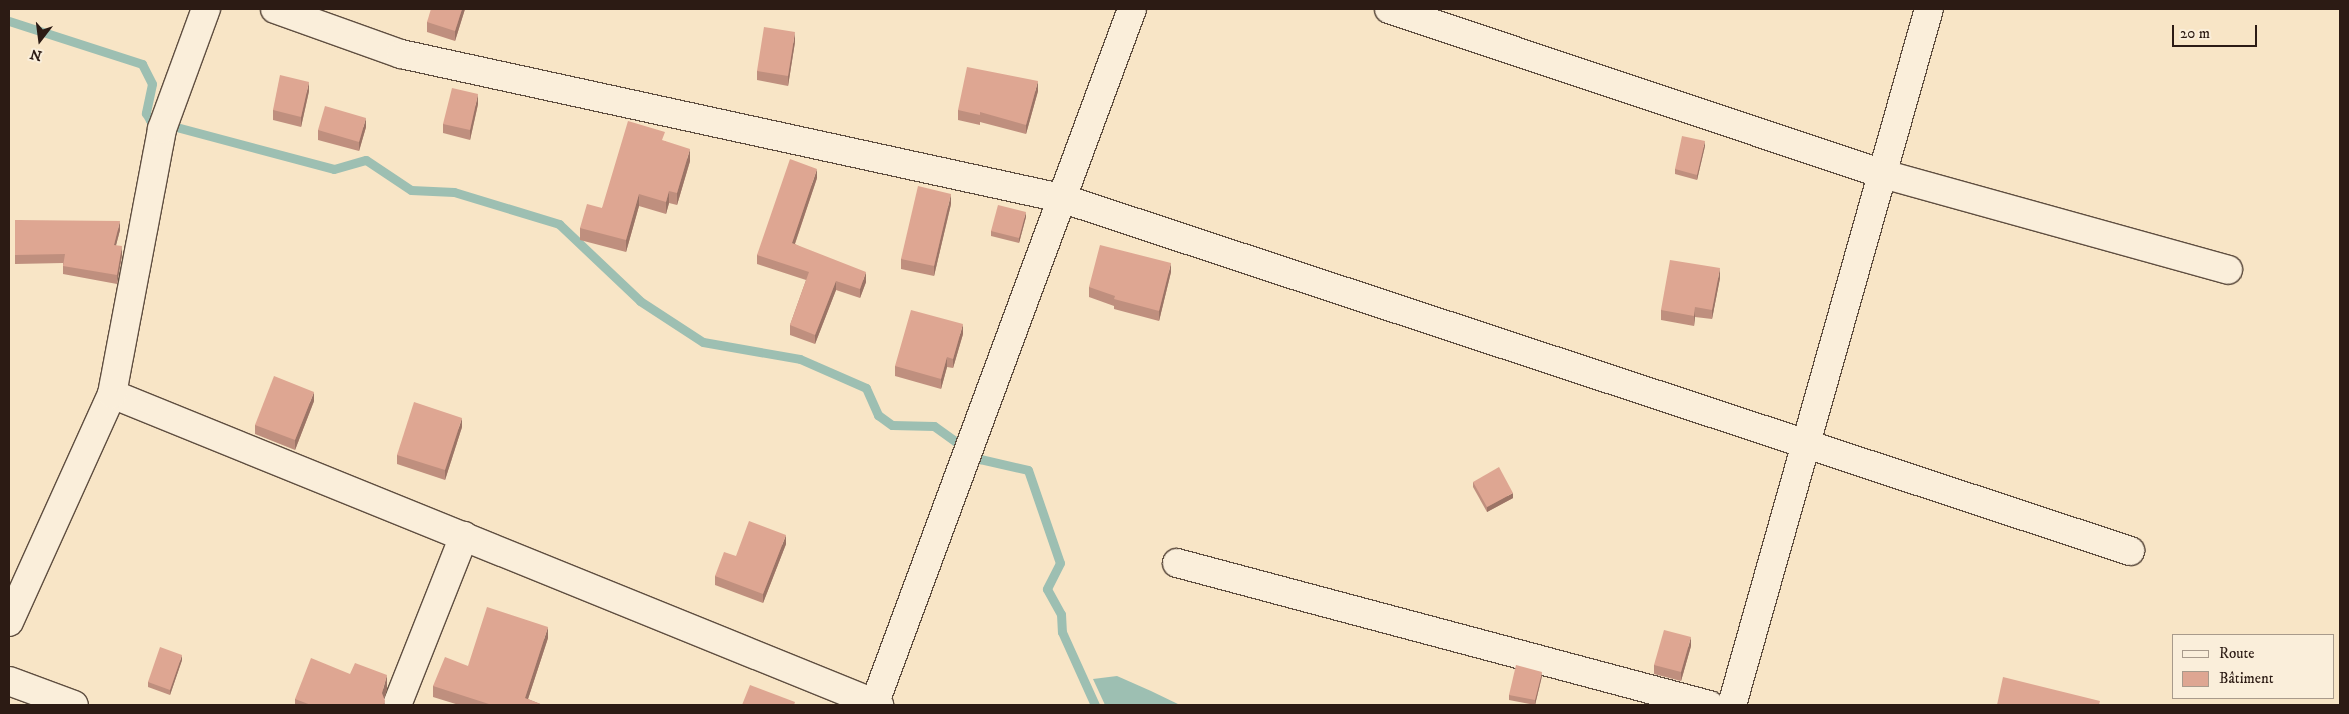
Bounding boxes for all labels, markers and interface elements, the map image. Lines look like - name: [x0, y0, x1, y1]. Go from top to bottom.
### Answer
- north arrow: [15, 15, 65, 65]
- scale bar: [2174, 15, 2259, 47]
- text: 20 m: [2180, 24, 2210, 43]
- text: N: [28, 44, 44, 65]
- legend: [2172, 634, 2334, 699]
- text: Route: [2219, 644, 2254, 663]
- text: Bâtiment: [2219, 669, 2274, 688]

